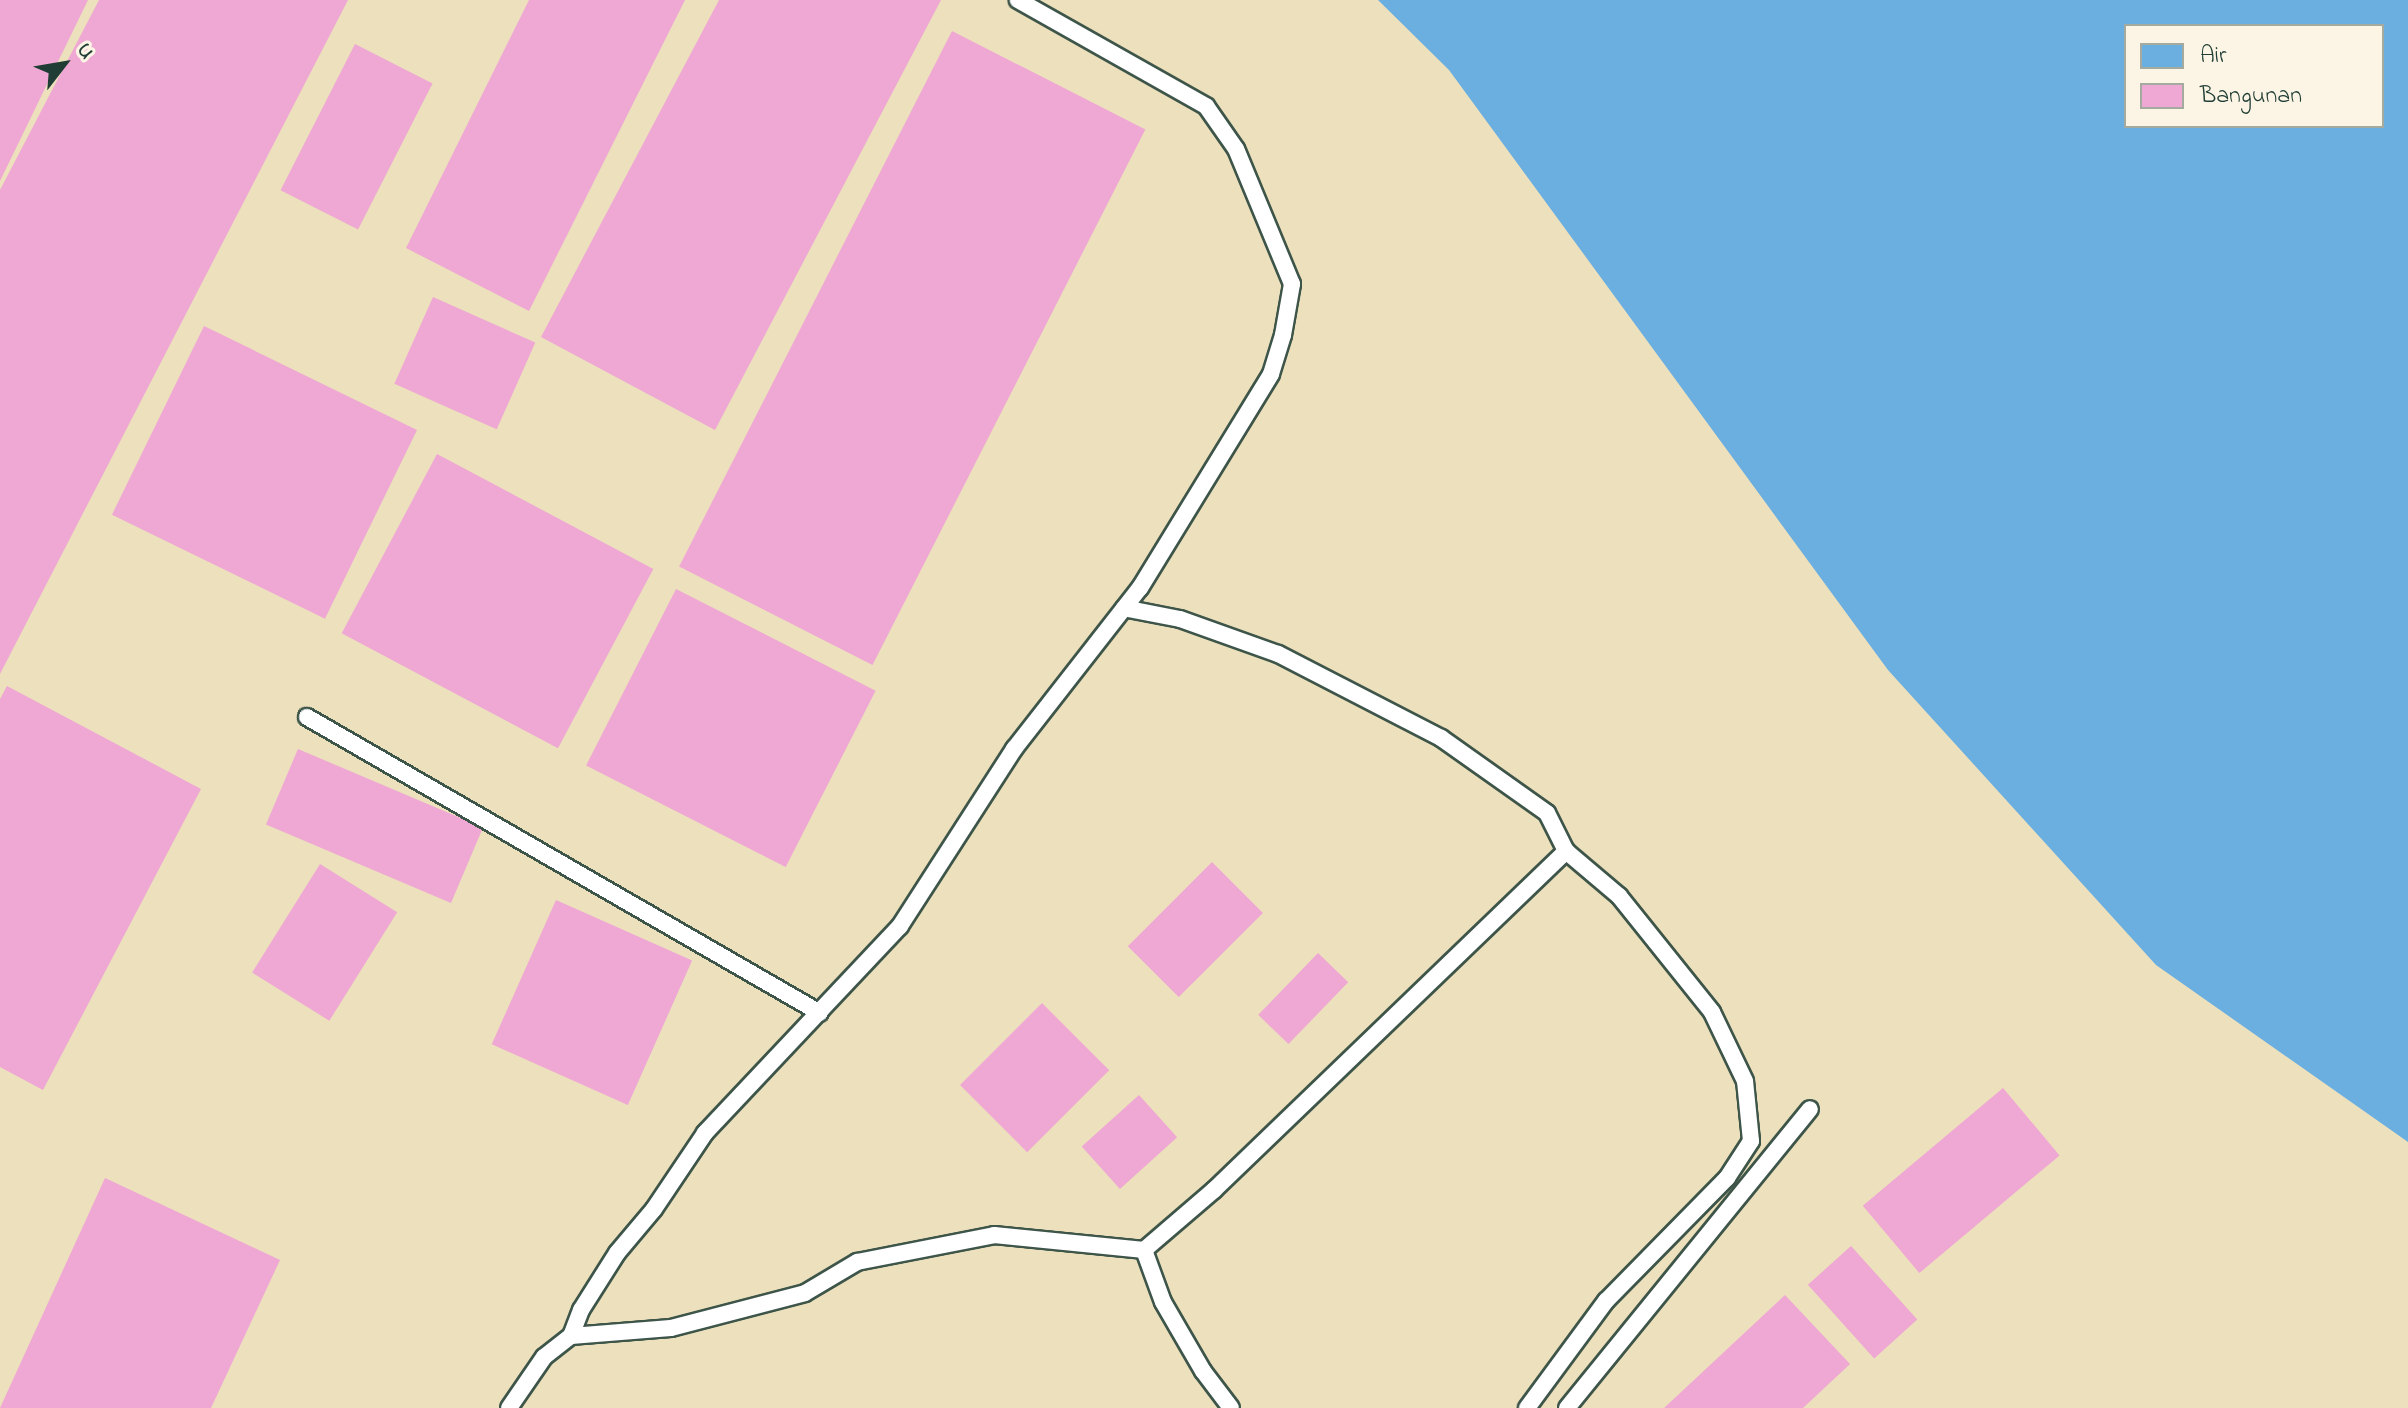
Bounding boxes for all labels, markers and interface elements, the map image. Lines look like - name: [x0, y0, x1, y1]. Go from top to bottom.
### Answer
- north arrow: [24, 24, 104, 104]
- legend: [2124, 24, 2384, 128]
- text: U: [67, 37, 102, 66]
- text: Air: [2200, 39, 2227, 74]
- text: Bangunan: [2200, 79, 2302, 114]

